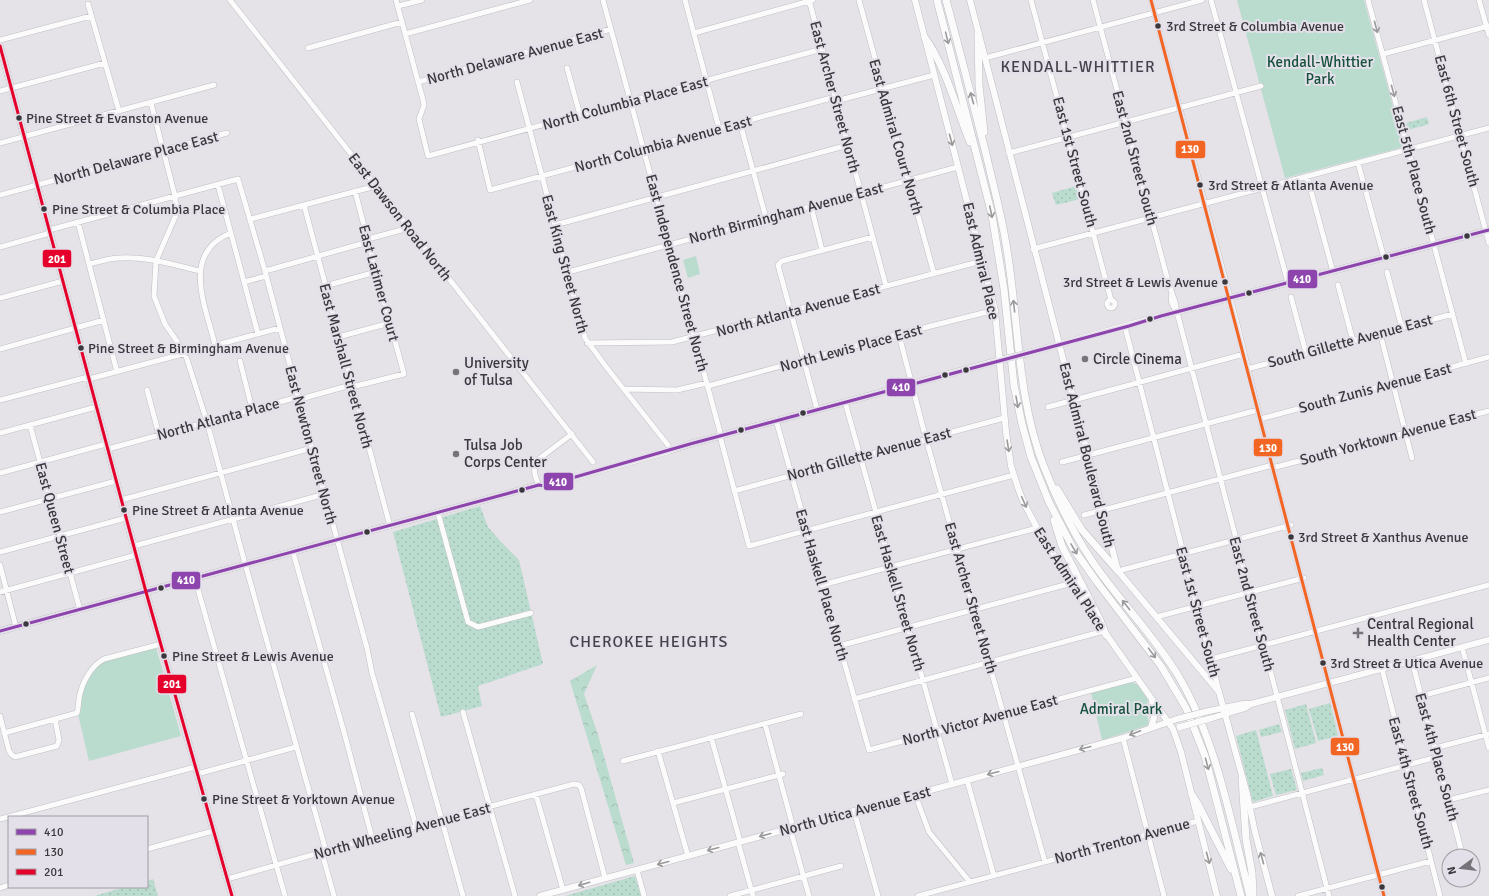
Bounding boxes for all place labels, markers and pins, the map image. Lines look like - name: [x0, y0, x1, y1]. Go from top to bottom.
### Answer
- place label: 3rd Street & Columbia Avenue: [1166, 18, 1344, 35]
- marker: 3rd Street & Columbia Avenue: [1153, 21, 1163, 31]
- place label: Pine Street & Evanston Avenue: [26, 110, 208, 127]
- marker: Pine Street & Evanston Avenue: [14, 113, 24, 123]
- place label: 3rd Street & Atlanta Avenue: [1208, 177, 1373, 194]
- marker: 3rd Street & Atlanta Avenue: [1195, 180, 1205, 190]
- place label: Pine Street & Columbia Place: [52, 201, 225, 218]
- marker: Pine Street & Columbia Place: [39, 204, 49, 214]
- unlabelled marker: [1462, 231, 1472, 241]
- unlabelled marker: [1381, 252, 1391, 262]
- place label: 3rd Street & Lewis Avenue: [1063, 274, 1218, 291]
- marker: 3rd Street & Lewis Avenue: [1220, 277, 1230, 287]
- unlabelled marker: [1244, 288, 1254, 298]
- unlabelled marker: [1145, 314, 1155, 324]
- place label: Pine Street & Birmingham Avenue: [88, 340, 289, 357]
- marker: Pine Street & Birmingham Avenue: [76, 343, 86, 353]
- place label: Circle Cinema: [1093, 350, 1182, 368]
- place label: University of Tulsa: [464, 354, 529, 389]
- marker: Circle Cinema: [1080, 354, 1090, 364]
- unlabelled marker: [961, 365, 971, 375]
- marker: University of Tulsa: [451, 367, 461, 377]
- unlabelled marker: [940, 370, 950, 380]
- unlabelled marker: [798, 408, 808, 418]
- unlabelled marker: [736, 425, 746, 435]
- place label: Tulsa Job Corps Center: [464, 436, 547, 471]
- marker: Tulsa Job Corps Center: [451, 449, 461, 459]
- unlabelled marker: [517, 485, 527, 495]
- place label: Pine Street & Atlanta Avenue: [132, 502, 304, 519]
- marker: Pine Street & Atlanta Avenue: [119, 505, 129, 515]
- unlabelled marker: [362, 527, 372, 537]
- place label: 3rd Street & Xanthus Avenue: [1298, 529, 1468, 546]
- marker: 3rd Street & Xanthus Avenue: [1286, 532, 1296, 542]
- unlabelled marker: [156, 583, 166, 593]
- place label: Central Regional Health Center: [1367, 615, 1474, 650]
- unlabelled marker: [21, 619, 31, 629]
- marker: Central Regional Health Center: [1352, 627, 1364, 639]
- place label: Pine Street & Lewis Avenue: [172, 648, 334, 665]
- marker: Pine Street & Lewis Avenue: [159, 651, 169, 661]
- place label: 3rd Street & Utica Avenue: [1330, 655, 1483, 672]
- marker: 3rd Street & Utica Avenue: [1318, 658, 1328, 668]
- place label: Pine Street & Yorktown Avenue: [212, 791, 395, 808]
- marker: Pine Street & Yorktown Avenue: [199, 794, 209, 804]
- unlabelled marker: [1377, 882, 1387, 892]

